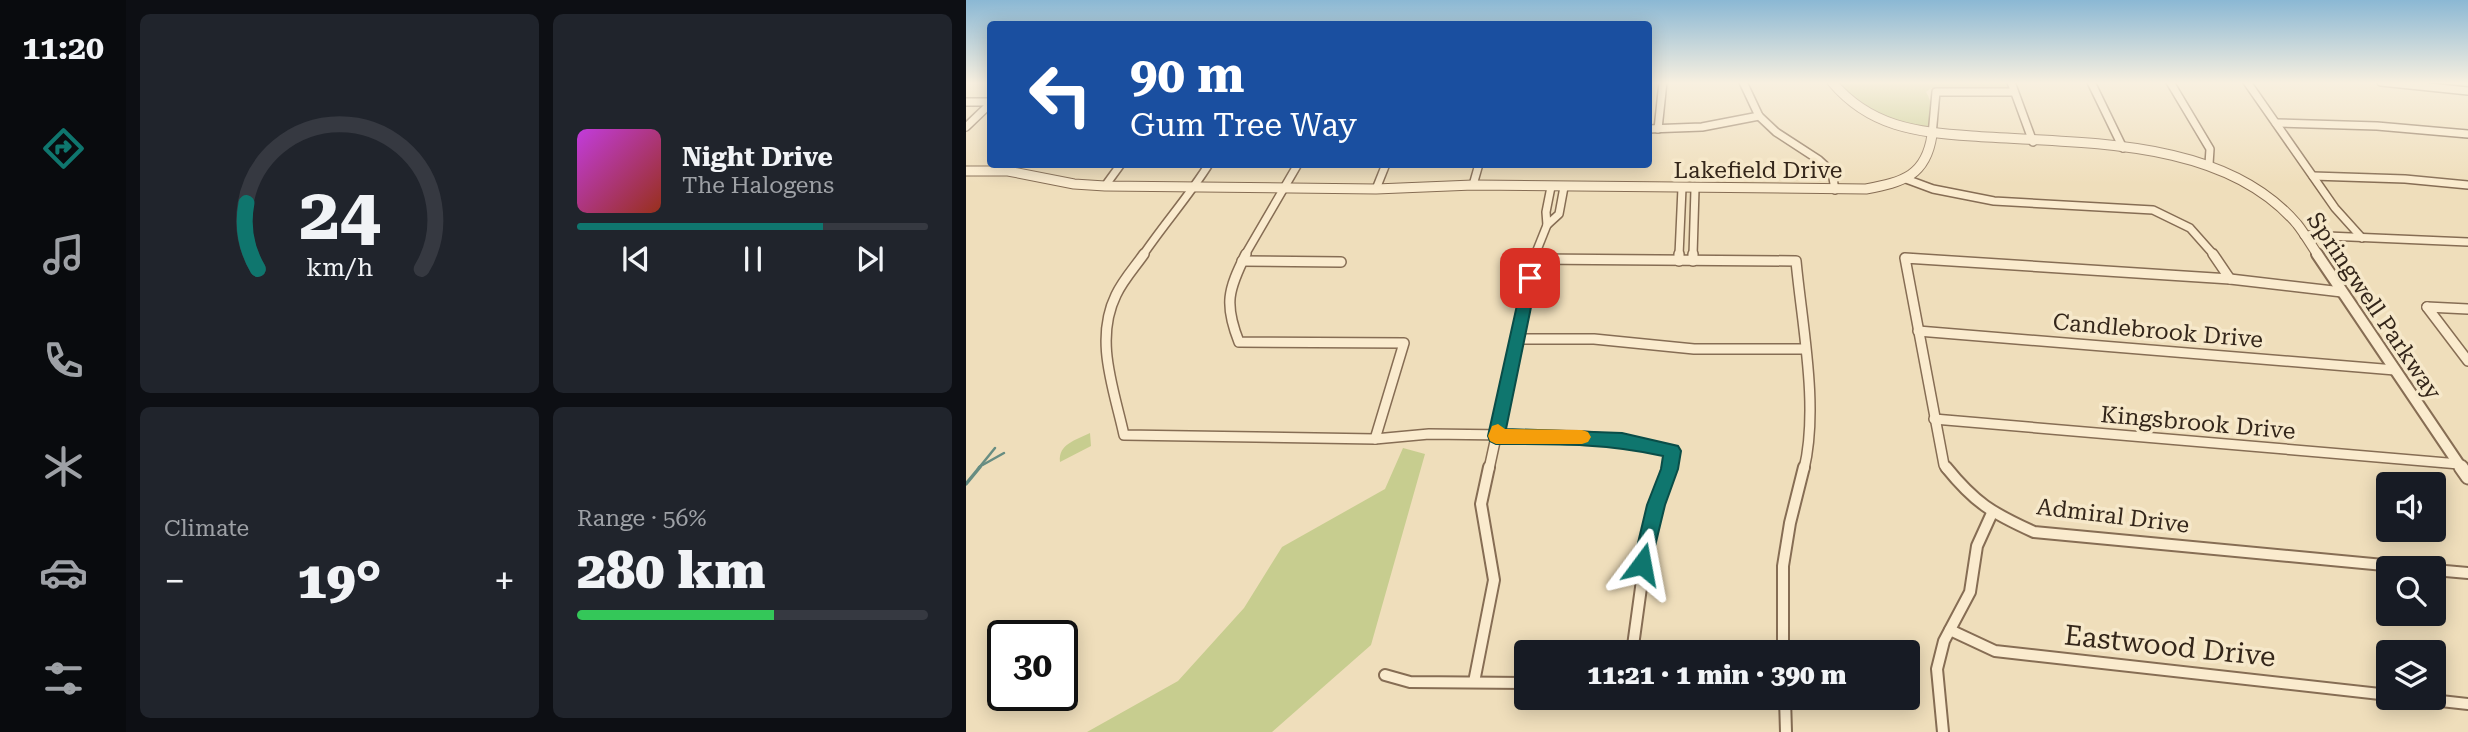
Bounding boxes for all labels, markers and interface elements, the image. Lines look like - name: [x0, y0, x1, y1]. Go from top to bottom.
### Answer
- text: 11:20: [22, 29, 104, 67]
- text: 90 m: [1130, 47, 1245, 104]
- icon: left: [1015, 49, 1106, 140]
- text: Gum Tree Way: [1130, 106, 1357, 144]
- icon: directions: [39, 124, 88, 173]
- text: Night Drive: [682, 142, 833, 172]
- street label: Lakefield Drive: [1674, 157, 1842, 184]
- text: The Halogens: [682, 172, 834, 199]
- text: 24: [299, 173, 380, 258]
- street label: Springwell Parkway: [2301, 207, 2447, 405]
- icon: music: [39, 230, 88, 279]
- icon: previous: [617, 240, 655, 278]
- icon: pause: [734, 240, 772, 278]
- icon: next: [851, 240, 889, 278]
- pin: [1500, 248, 1560, 308]
- text: km/h: [306, 253, 373, 282]
- icon: arrive: [1511, 259, 1549, 297]
- street label: Candlebrook Drive: [2052, 308, 2264, 354]
- icon: phone: [39, 336, 88, 385]
- street label: Kingsbrook Drive: [2099, 401, 2297, 445]
- icon: climate: [39, 442, 88, 491]
- map controls: [2376, 472, 2446, 710]
- button: sound: [2376, 472, 2446, 542]
- street label: Admiral Drive: [2035, 493, 2191, 539]
- text: Range · 56%: [577, 505, 706, 532]
- text: Climate: [164, 515, 249, 542]
- position arrow: [1605, 527, 1679, 601]
- text: 280 km: [577, 540, 765, 601]
- icon: car: [39, 548, 88, 597]
- text: 19°: [297, 550, 382, 611]
- button: search: [2376, 556, 2446, 626]
- text: −: [164, 559, 185, 603]
- text: +: [494, 559, 515, 603]
- street label: Eastwood Drive: [2063, 618, 2277, 674]
- speed limit sign: 30: [987, 620, 1078, 711]
- button: layers: [2376, 640, 2446, 710]
- icon: filters: [39, 654, 88, 703]
- text: 11:21 · 1 min · 390 m: [1587, 660, 1847, 690]

